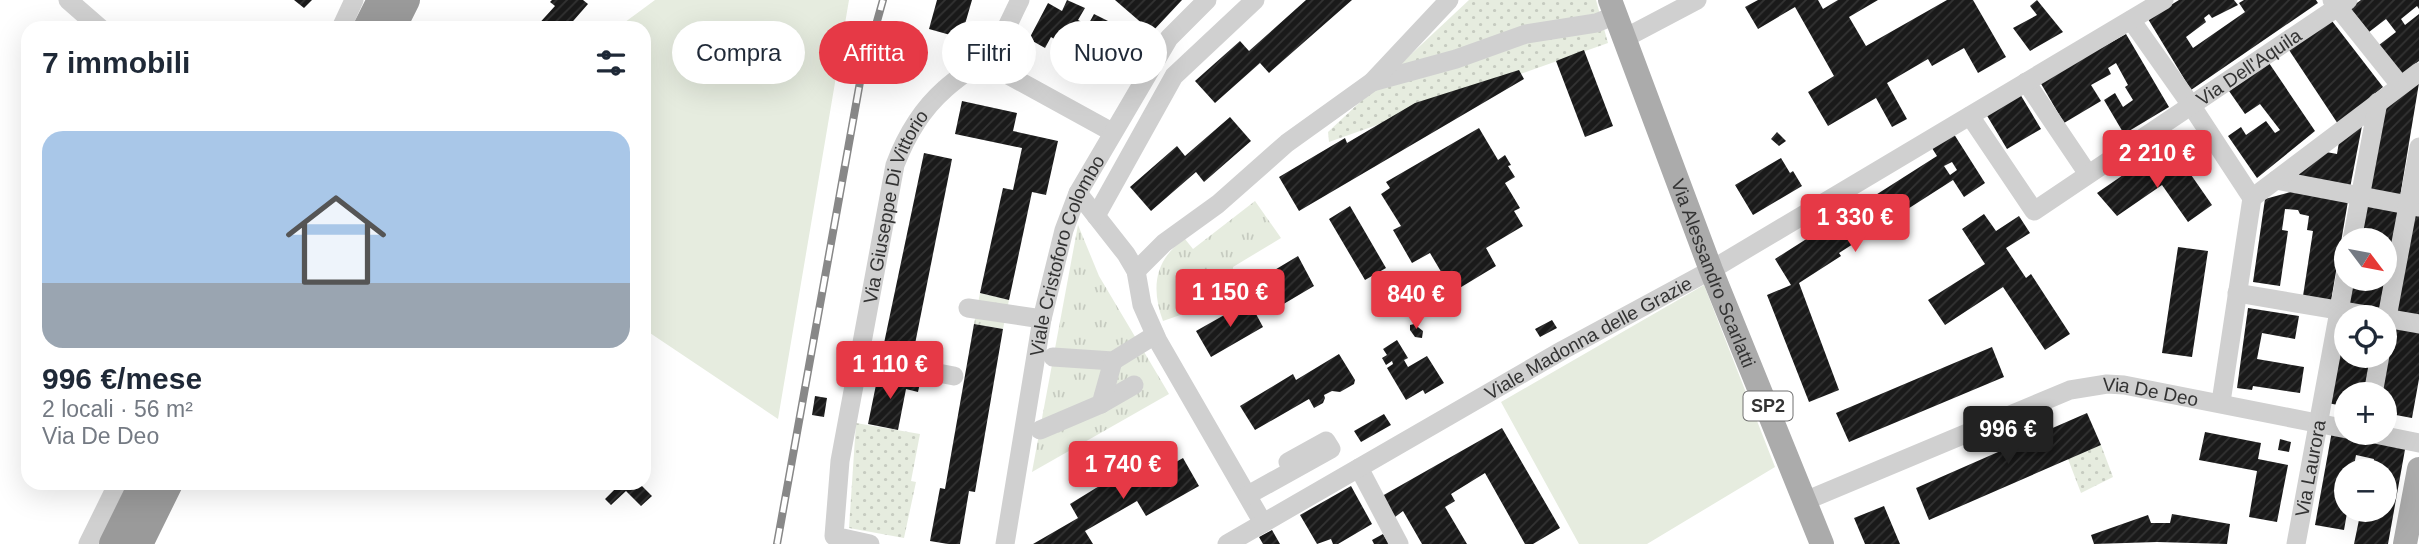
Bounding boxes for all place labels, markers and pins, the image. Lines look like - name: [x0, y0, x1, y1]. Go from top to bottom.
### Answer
- pin: 2 210 €: [2092, 130, 2222, 190]
- pin: 1 330 €: [1790, 194, 1920, 254]
- pin: 1 150 €: [1165, 270, 1295, 329]
- pin: 840 €: [1367, 272, 1465, 331]
- pin: 1 110 €: [825, 342, 955, 401]
- pin: 996 €: [1959, 406, 2057, 466]
- pin: 1 740 €: [1058, 442, 1188, 501]

